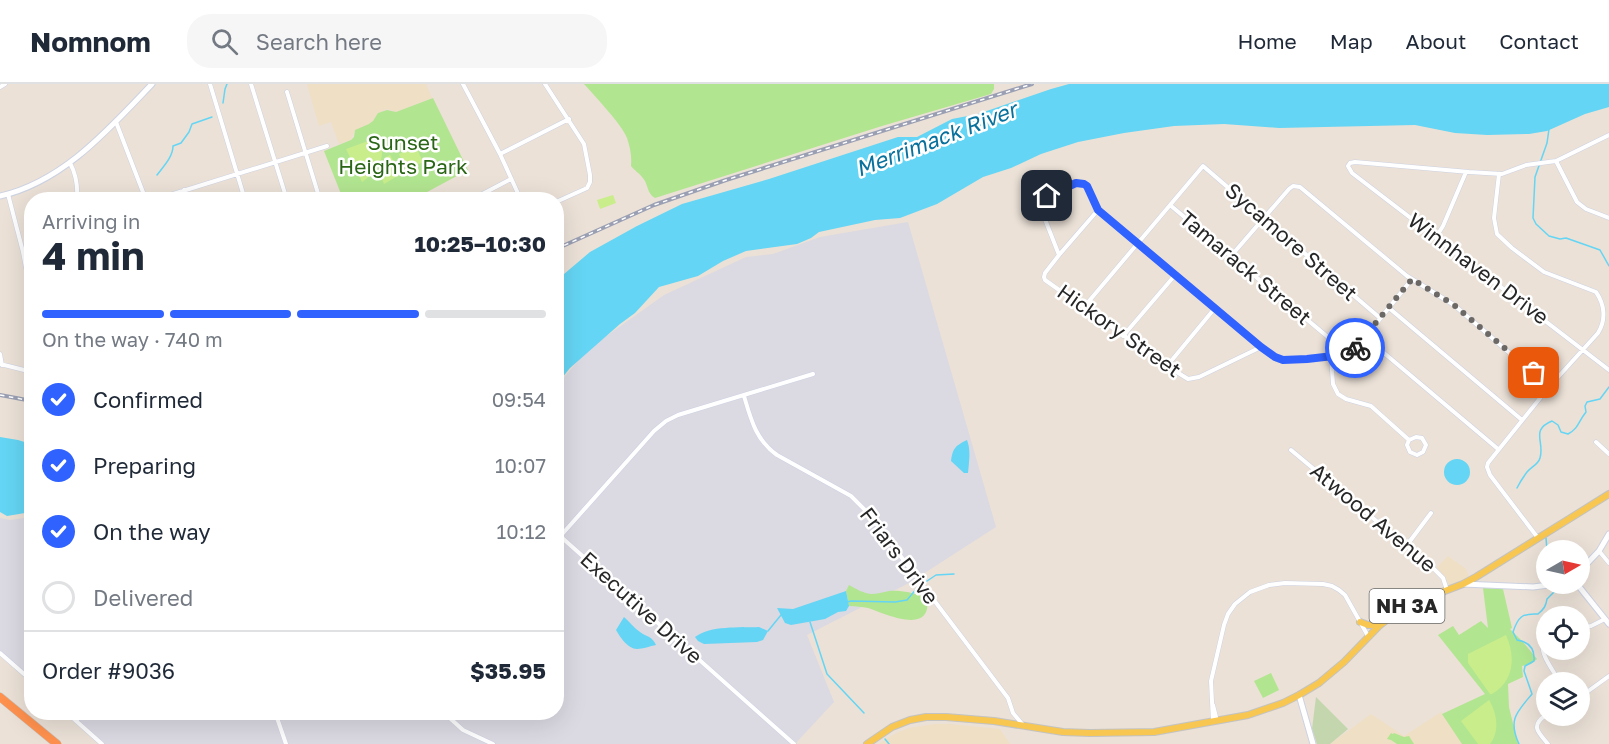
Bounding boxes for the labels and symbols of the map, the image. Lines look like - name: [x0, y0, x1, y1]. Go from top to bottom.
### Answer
- water label: Merrimack River: [851, 94, 1023, 182]
- park label: Sunset Heights Park: [338, 129, 468, 179]
- pin: [1021, 170, 1072, 221]
- street label: Sycamore Street: [1220, 177, 1363, 306]
- street label: Tamarack Street: [1174, 205, 1317, 330]
- street label: Winnhaven Drive: [1403, 207, 1554, 330]
- street label: Hickory Street: [1053, 278, 1186, 382]
- courier: [1325, 318, 1385, 378]
- pin: [1508, 347, 1559, 398]
- street label: Atwood Avenue: [1305, 457, 1442, 577]
- street label: Friars Drive: [855, 502, 945, 609]
- north arrow: [1536, 540, 1590, 594]
- street label: Executive Drive: [575, 546, 708, 669]
- road number: NH 3A: [1370, 589, 1444, 623]

